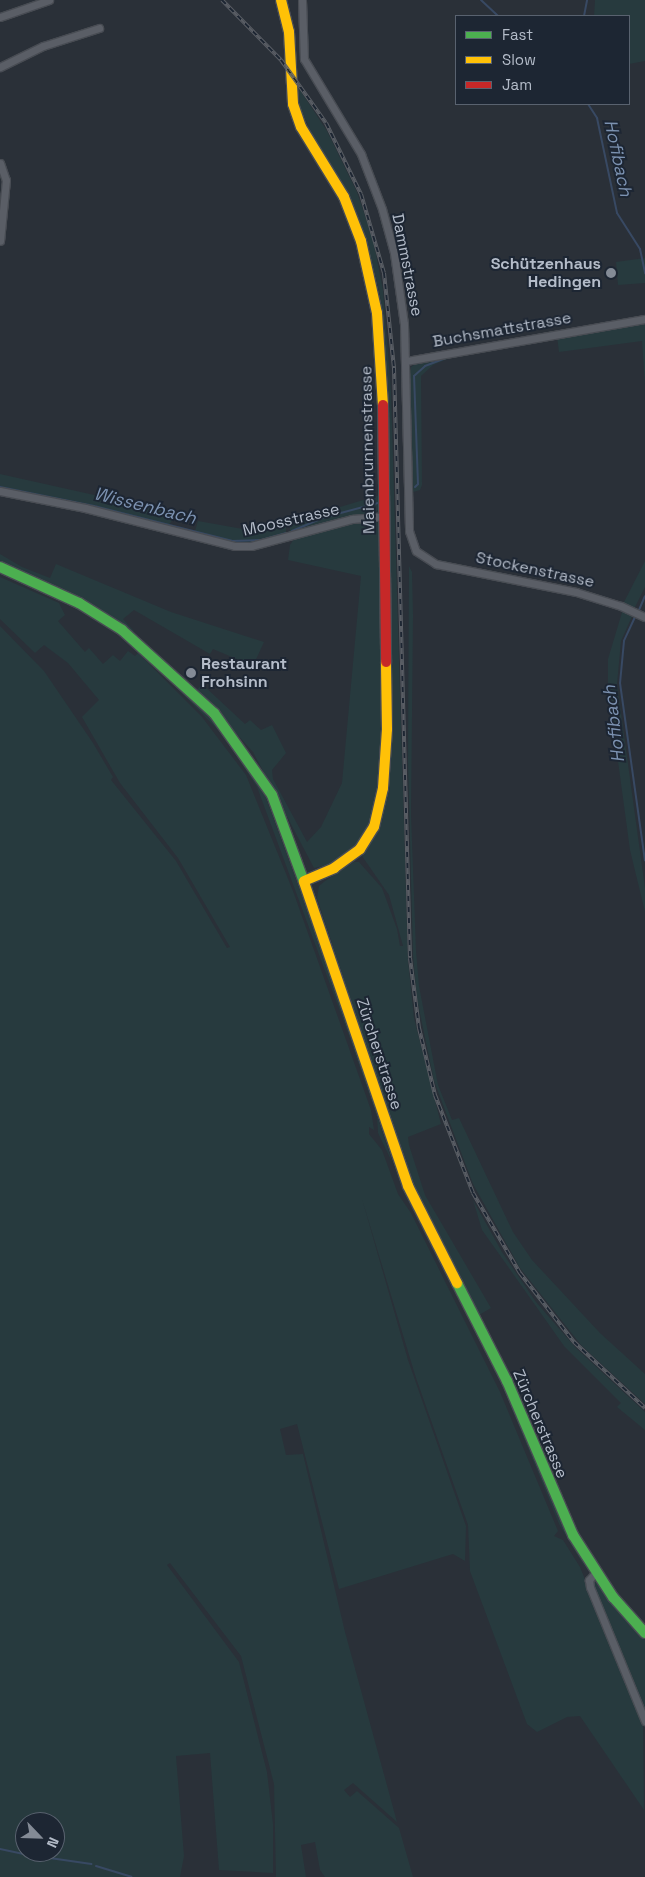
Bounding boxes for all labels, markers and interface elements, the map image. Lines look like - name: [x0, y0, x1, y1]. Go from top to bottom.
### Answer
- legend: [455, 15, 630, 105]
- text: Fast: [502, 25, 533, 44]
- text: Slow: [502, 50, 536, 69]
- text: Jam: [502, 75, 532, 94]
- water label: Hofibach: [599, 118, 637, 198]
- street label: Dammstrasse: [388, 212, 426, 318]
- place label: Schützenhaus Hedingen: [491, 254, 601, 292]
- marker: Schützenhaus Hedingen: [605, 267, 617, 279]
- street label: Buchsmattstrasse: [431, 308, 573, 352]
- street label: Maienbrunnenstrasse: [357, 366, 379, 534]
- water label: Wissenbach: [92, 483, 198, 529]
- street label: Moosstrasse: [241, 500, 341, 540]
- street label: Stockenstrasse: [474, 548, 596, 592]
- place label: Restaurant Frohsinn: [201, 654, 287, 692]
- marker: Restaurant Frohsinn: [185, 667, 197, 679]
- water label: Hofibach: [599, 684, 629, 764]
- street label: Zürcherstrasse: [352, 996, 406, 1112]
- street label: Zürcherstrasse: [508, 1367, 572, 1481]
- north arrow: [15, 1812, 65, 1862]
- text: N: [43, 1835, 63, 1851]

